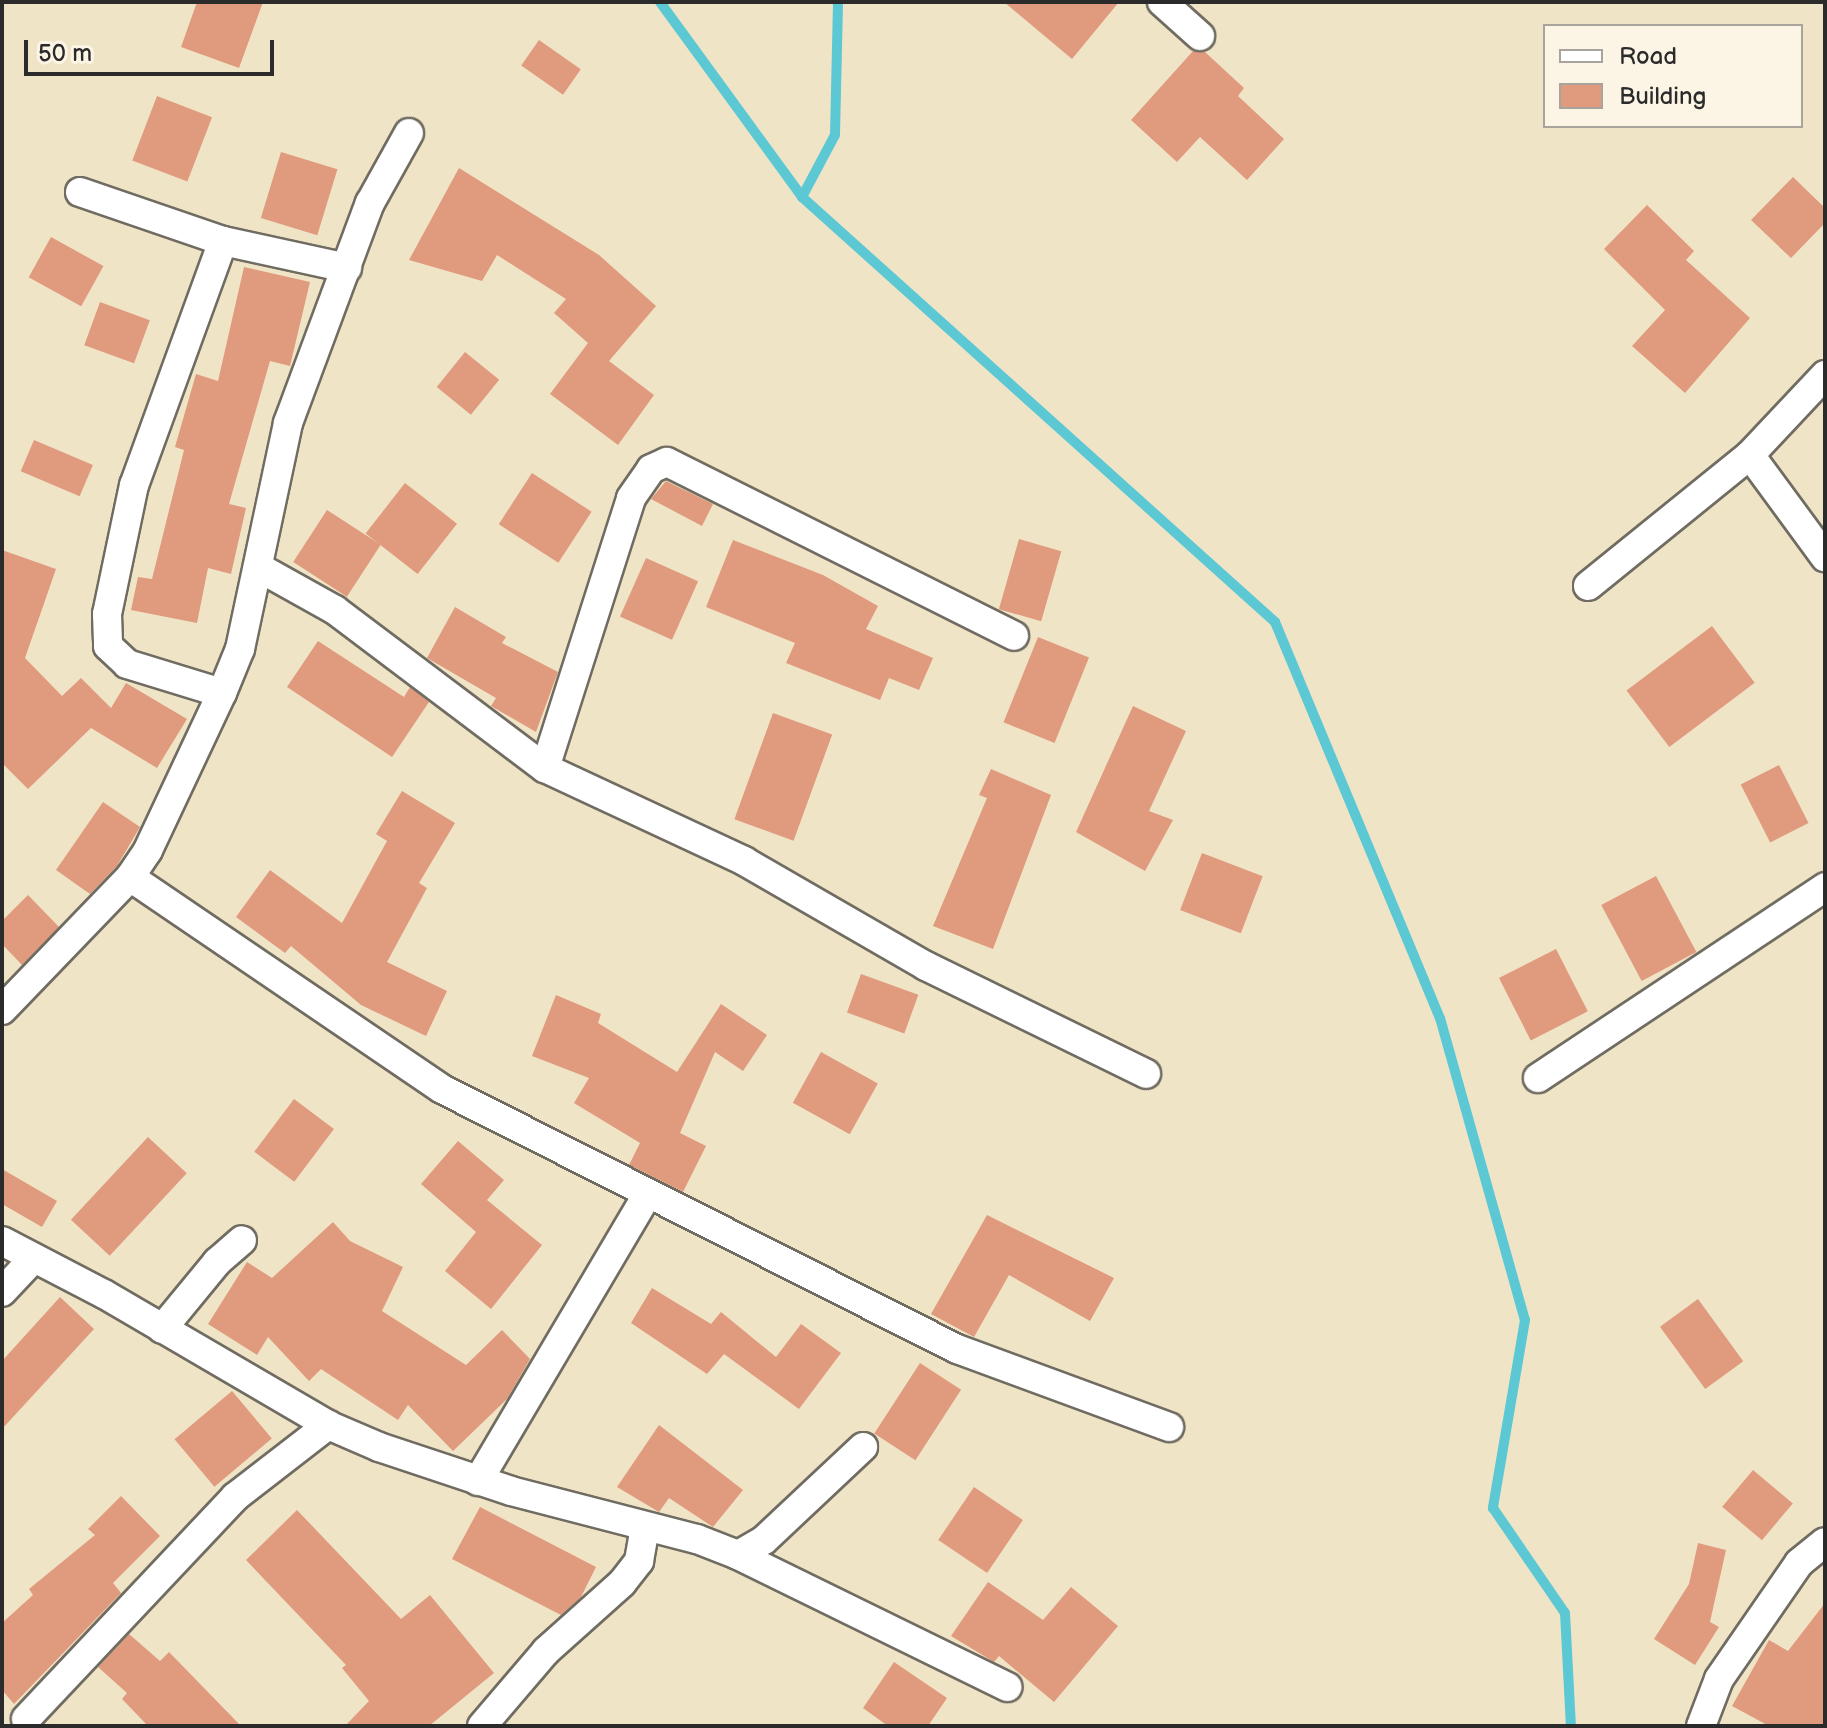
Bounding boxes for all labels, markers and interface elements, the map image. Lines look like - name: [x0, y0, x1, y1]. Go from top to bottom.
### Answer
- scale bar: [28, 24, 278, 74]
- legend: [1543, 24, 1803, 128]
- text: 50 m: [38, 39, 92, 68]
- text: Road: [1619, 42, 1677, 71]
- text: Building: [1619, 82, 1706, 111]

